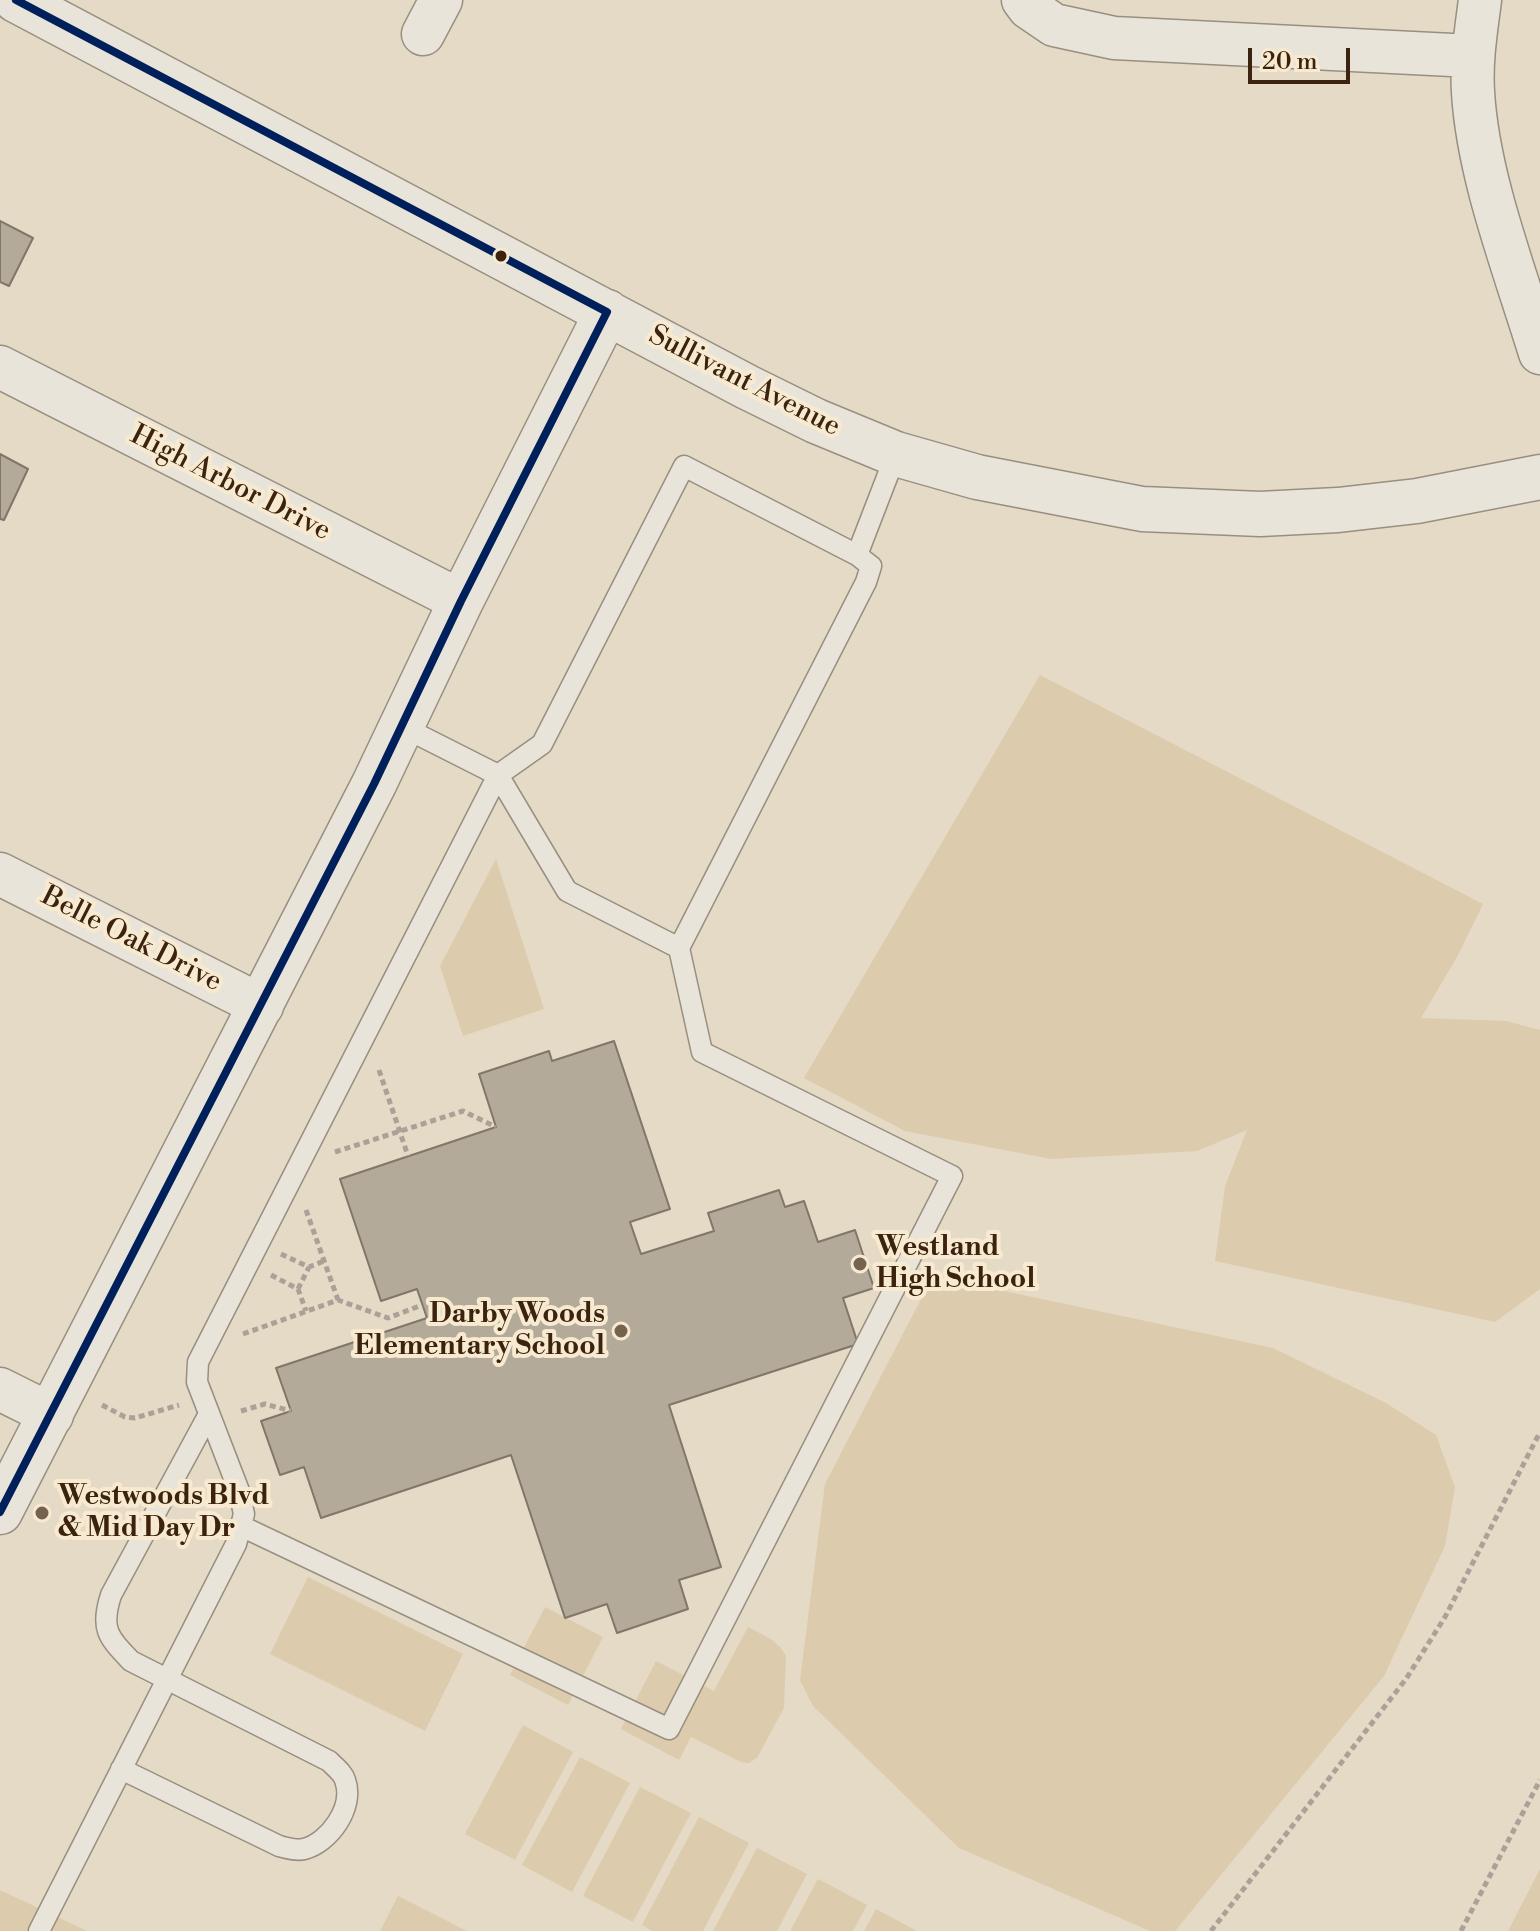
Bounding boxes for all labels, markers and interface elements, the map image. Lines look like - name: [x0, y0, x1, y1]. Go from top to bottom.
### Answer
- scale bar: [1252, 32, 1354, 82]
- text: 20 m: [1262, 47, 1318, 77]
- unlabelled marker: [493, 248, 509, 264]
- street label: Sullivant Avenue: [643, 319, 845, 445]
- street label: High Arbor Drive: [124, 419, 336, 549]
- street label: Belle Oak Drive: [35, 880, 227, 1000]
- place label: Westland High School: [876, 1231, 1035, 1297]
- marker: Westland High School: [851, 1255, 869, 1273]
- place label: Darby Woods Elementary School: [354, 1298, 605, 1364]
- marker: Darby Woods Elementary School: [612, 1322, 630, 1340]
- place label: Westwoods Blvd & Mid Day Dr: [58, 1480, 269, 1546]
- marker: Westwoods Blvd & Mid Day Dr: [33, 1504, 51, 1522]

